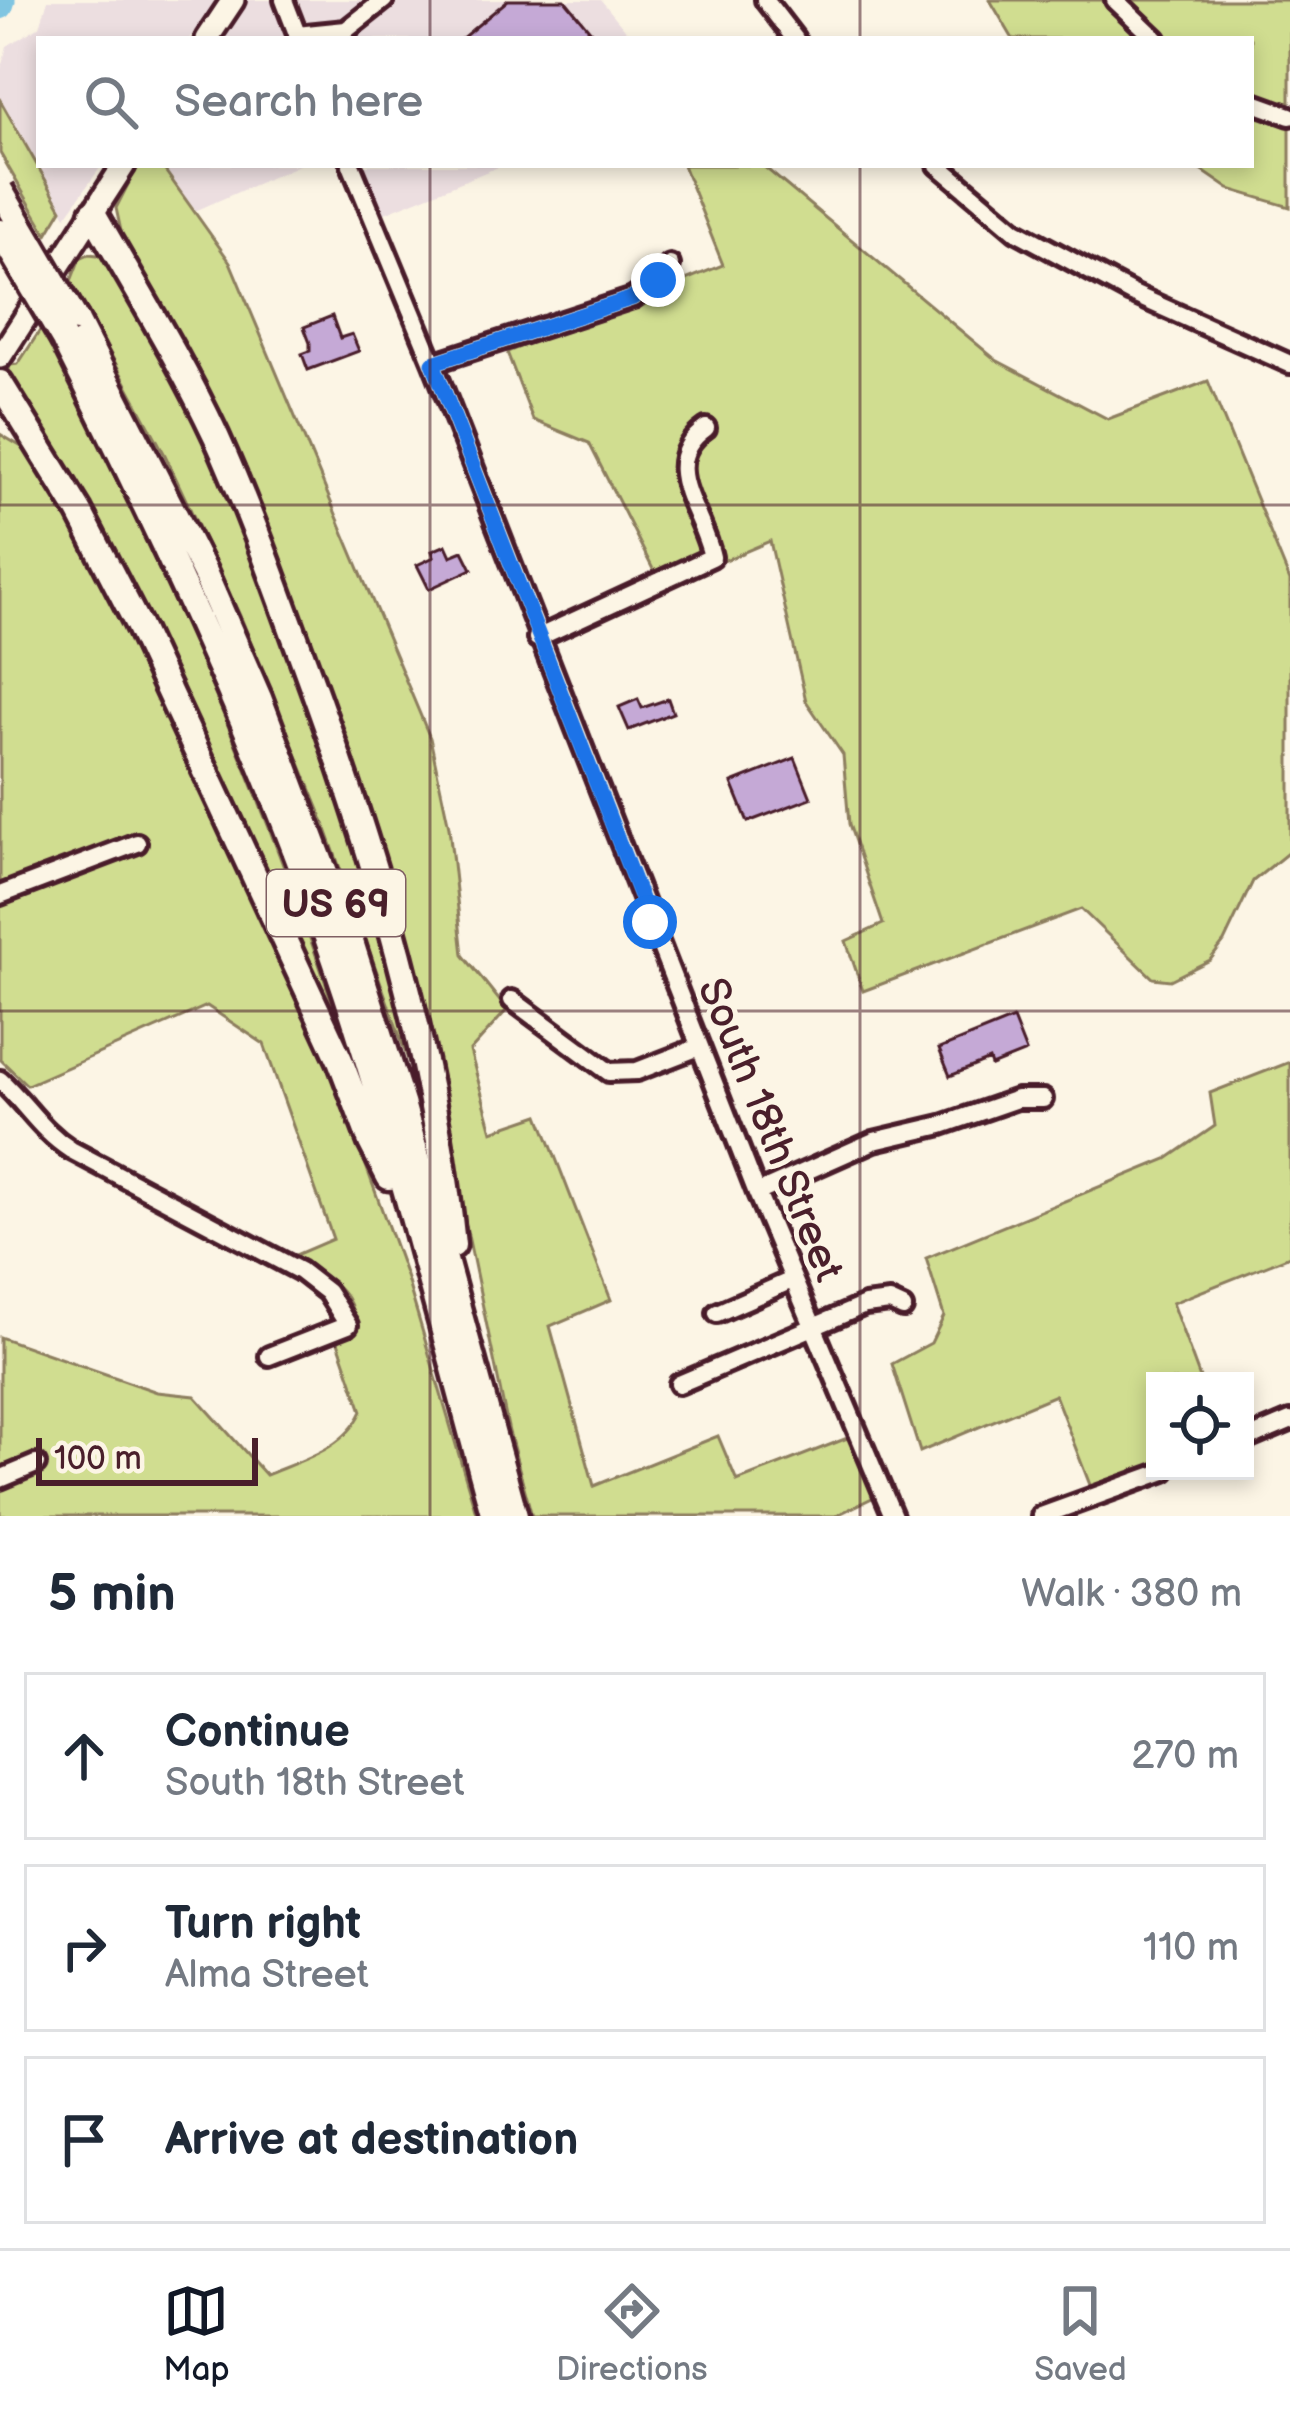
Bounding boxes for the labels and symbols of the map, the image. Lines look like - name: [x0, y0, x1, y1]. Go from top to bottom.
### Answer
- route end: [631, 253, 685, 307]
- road number: US 69: [267, 870, 405, 936]
- route start: [623, 895, 677, 949]
- street label: South 18th Street: [686, 971, 854, 1289]
- scale bar: [36, 1432, 258, 1485]

